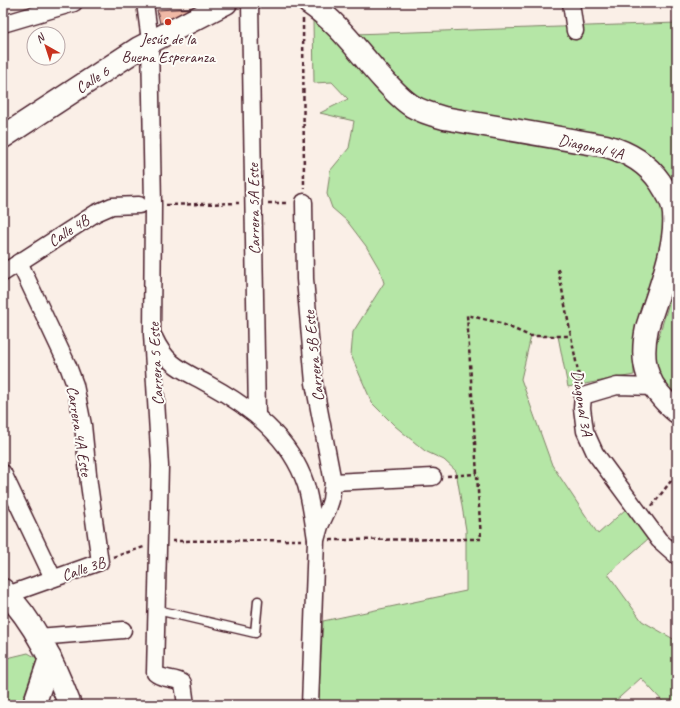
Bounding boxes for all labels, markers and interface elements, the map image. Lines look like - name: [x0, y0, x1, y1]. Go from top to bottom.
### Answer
- marker: Jesús de la Buena Esperanza: [163, 17, 173, 27]
- north arrow: [26, 26, 66, 66]
- text: N: [33, 29, 48, 46]
- place label: Jesús de la Buena Esperanza: [121, 29, 216, 67]
- street label: Calle 6: [72, 61, 114, 98]
- street label: Diagonal 4A: [556, 130, 626, 164]
- street label: Carrera 5A Este: [243, 161, 265, 255]
- street label: Calle 4B: [44, 209, 94, 251]
- street label: Carrera 5B Este: [299, 308, 329, 402]
- street label: Carrera 5 Este: [144, 320, 168, 406]
- street label: Diagonal 3A: [567, 369, 597, 438]
- street label: Carrera 4A Este: [62, 385, 96, 479]
- street label: Calle 3B: [59, 552, 109, 586]

